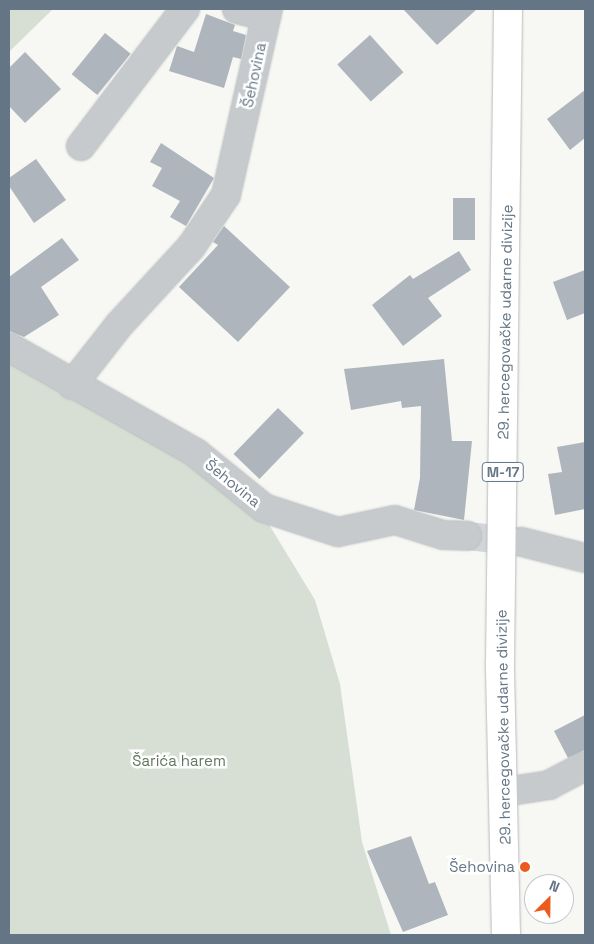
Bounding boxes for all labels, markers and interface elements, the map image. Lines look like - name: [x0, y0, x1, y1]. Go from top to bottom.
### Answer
- street label: Šehovina: [238, 41, 270, 109]
- street label: 29. hercegovačke udarne divizije: [494, 204, 516, 440]
- street label: Šehovina: [202, 455, 264, 511]
- road number: M-17: [482, 461, 524, 484]
- street label: 29. hercegovačke udarne divizije: [492, 609, 514, 845]
- park label: Šarića harem: [132, 752, 226, 770]
- place label: Šehovina: [449, 858, 515, 876]
- marker: Šehovina: [519, 861, 531, 873]
- north arrow: [524, 874, 574, 924]
- text: N: [547, 876, 562, 896]

